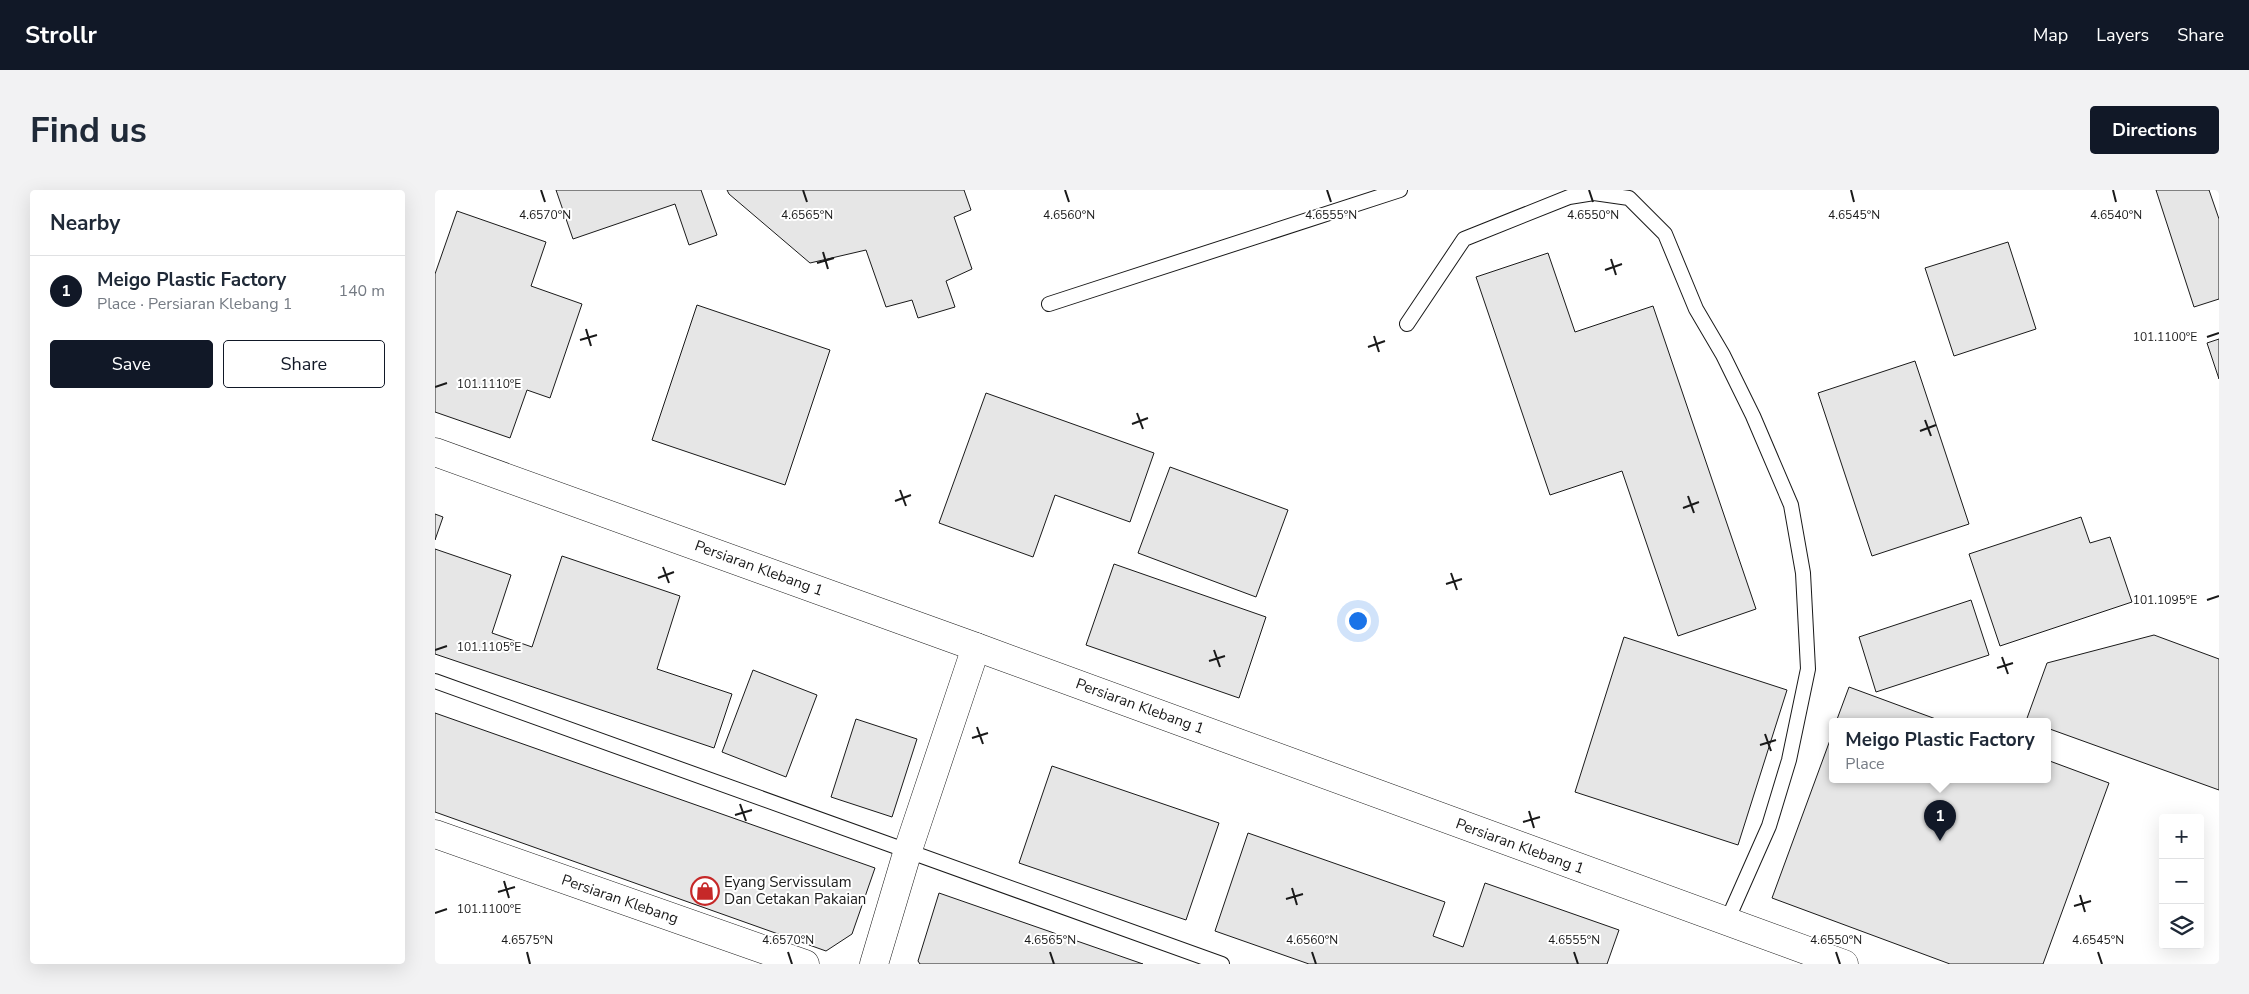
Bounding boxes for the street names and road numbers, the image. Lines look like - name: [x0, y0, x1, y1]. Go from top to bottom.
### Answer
- street label: Persiaran Klebang 1: [692, 535, 826, 601]
- street label: Persiaran Klebang 1: [1073, 673, 1207, 739]
- street label: Persiaran Klebang 1: [1453, 813, 1587, 879]
- street label: Persiaran Klebang: [559, 870, 681, 928]

